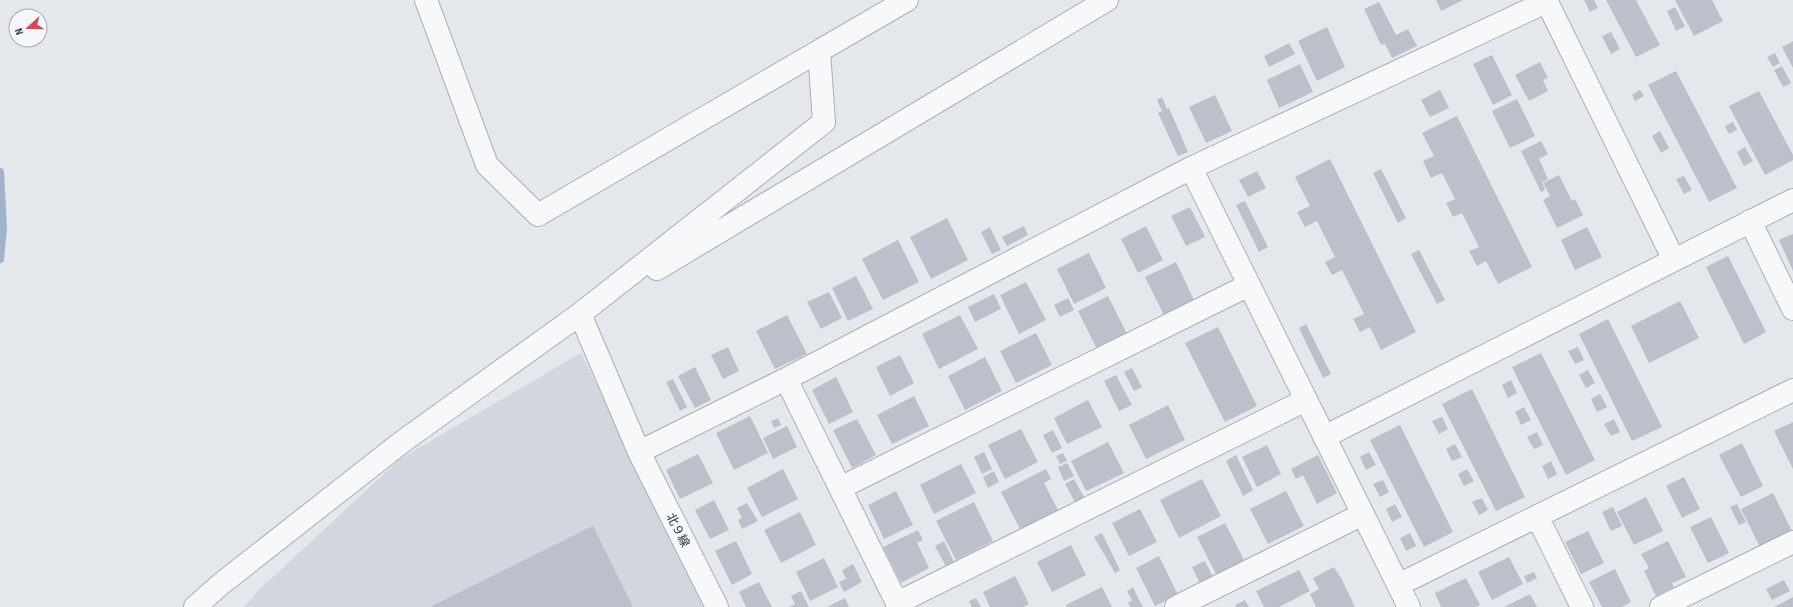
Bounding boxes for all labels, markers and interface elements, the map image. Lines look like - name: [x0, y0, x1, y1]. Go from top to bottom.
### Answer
- north arrow: [8, 8, 48, 48]
- text: N: [12, 26, 26, 36]
- street label: 北９線: [663, 511, 692, 550]

